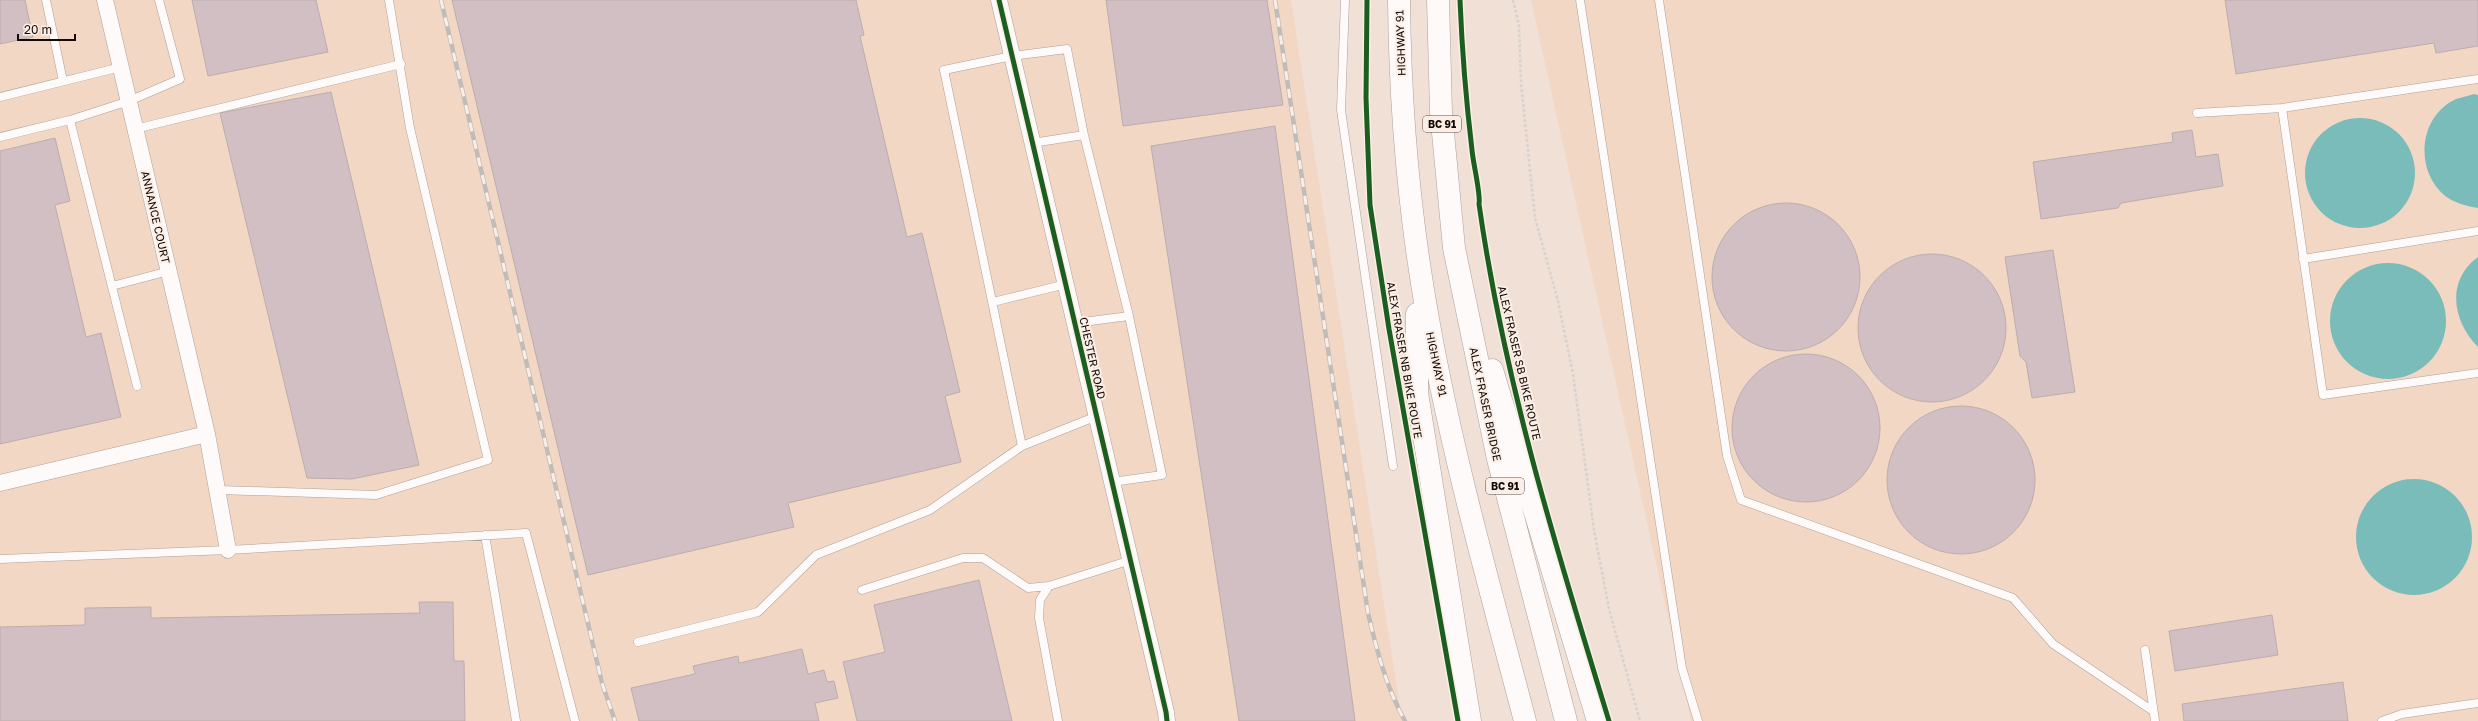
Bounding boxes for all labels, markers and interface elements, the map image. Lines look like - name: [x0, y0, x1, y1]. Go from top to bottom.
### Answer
- street label: HIGHWAY 91: [1392, 10, 1408, 76]
- scale bar: [18, 16, 75, 42]
- text: 20 m: [24, 22, 52, 37]
- road number: BC 91: [1423, 116, 1461, 132]
- street label: ANNANCE COURT: [139, 169, 173, 265]
- street label: ALEX FRASER NB BIKE ROUTE: [1385, 280, 1425, 440]
- street label: ALEX FRASER SB BIKE ROUTE: [1496, 285, 1544, 442]
- street label: CHESTER ROAD: [1077, 316, 1109, 401]
- street label: HIGHWAY 91: [1424, 330, 1450, 398]
- street label: ALEX FRASER BRIDGE: [1468, 346, 1504, 462]
- road number: BC 91: [1486, 478, 1524, 494]

